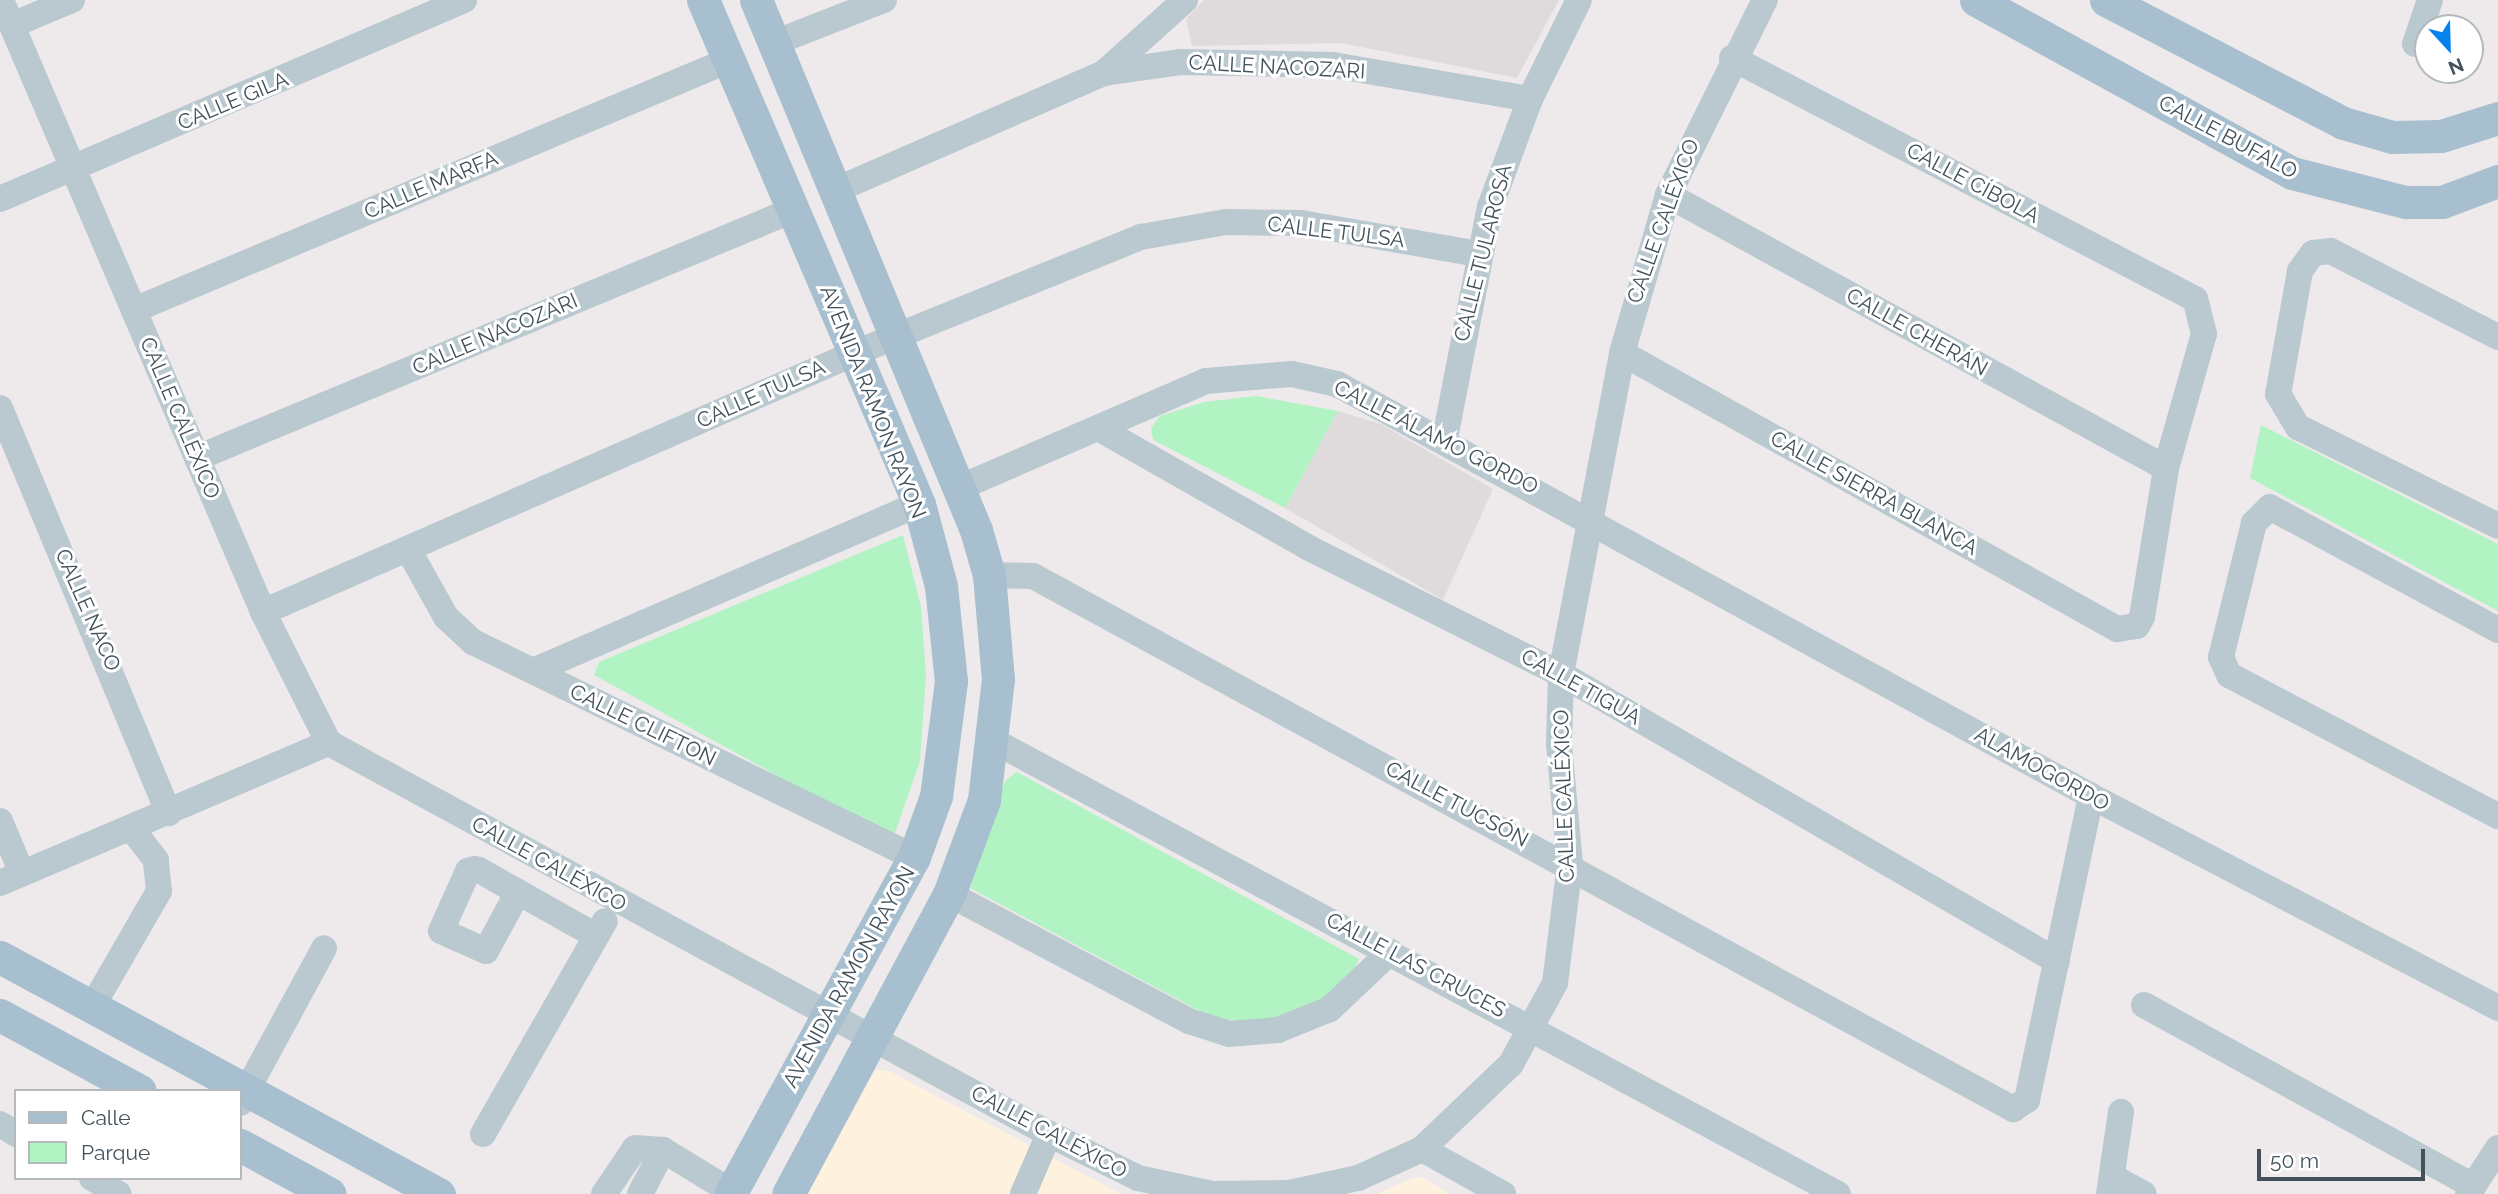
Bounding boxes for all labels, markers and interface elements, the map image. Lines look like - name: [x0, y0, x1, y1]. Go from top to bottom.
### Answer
- north arrow: [2414, 14, 2484, 84]
- street label: CALLE NACOZARI: [1188, 50, 1366, 84]
- text: N: [2445, 54, 2467, 80]
- street label: CALLE GILA: [174, 66, 292, 136]
- street label: CALLE BUFALO: [2154, 90, 2302, 184]
- street label: CALLE CALÉXICO: [1622, 135, 1704, 307]
- street label: CALLE CÍBOLA: [1902, 137, 2044, 229]
- street label: CALLE MARFA: [360, 146, 502, 224]
- street label: CALLE TULAROSA: [1449, 162, 1517, 344]
- street label: CALLE TULSA: [1266, 211, 1406, 253]
- street label: AVENIDA RAMON RAYON: [815, 281, 931, 523]
- street label: CALLE CHERÁN: [1842, 283, 1992, 381]
- street label: CALLE NACOZARI: [409, 288, 581, 380]
- street label: CALLE CALÉXICO: [135, 333, 225, 503]
- street label: CALLE TULSA: [693, 354, 829, 434]
- street label: CALLE ÁLAMO GORDO: [1329, 374, 1543, 500]
- street label: CALLE SIERRA BLANCA: [1766, 425, 1982, 561]
- street label: CALLE NACO: [50, 545, 126, 675]
- street label: CALLE TIGUA: [1517, 644, 1645, 730]
- street label: CALLE CLIFTON: [566, 679, 720, 771]
- street label: CALLE CALÉXICO: [1548, 709, 1580, 883]
- street label: ALAMOGORDO: [1970, 722, 2114, 816]
- street label: CALLE TUCSÓN: [1381, 756, 1533, 852]
- street label: CALLE CALÉXICO: [467, 811, 631, 917]
- street label: AVENIDA RAMON RAYON: [777, 862, 921, 1092]
- street label: CALLE LAS CRUCES: [1322, 907, 1510, 1023]
- street label: CALLE CALÉXICO: [967, 1080, 1131, 1184]
- legend: [14, 1089, 242, 1180]
- text: Calle: [81, 1105, 131, 1130]
- scale bar: [2260, 1134, 2428, 1178]
- text: Parque: [81, 1140, 150, 1165]
- text: 50 m: [2270, 1148, 2319, 1173]

